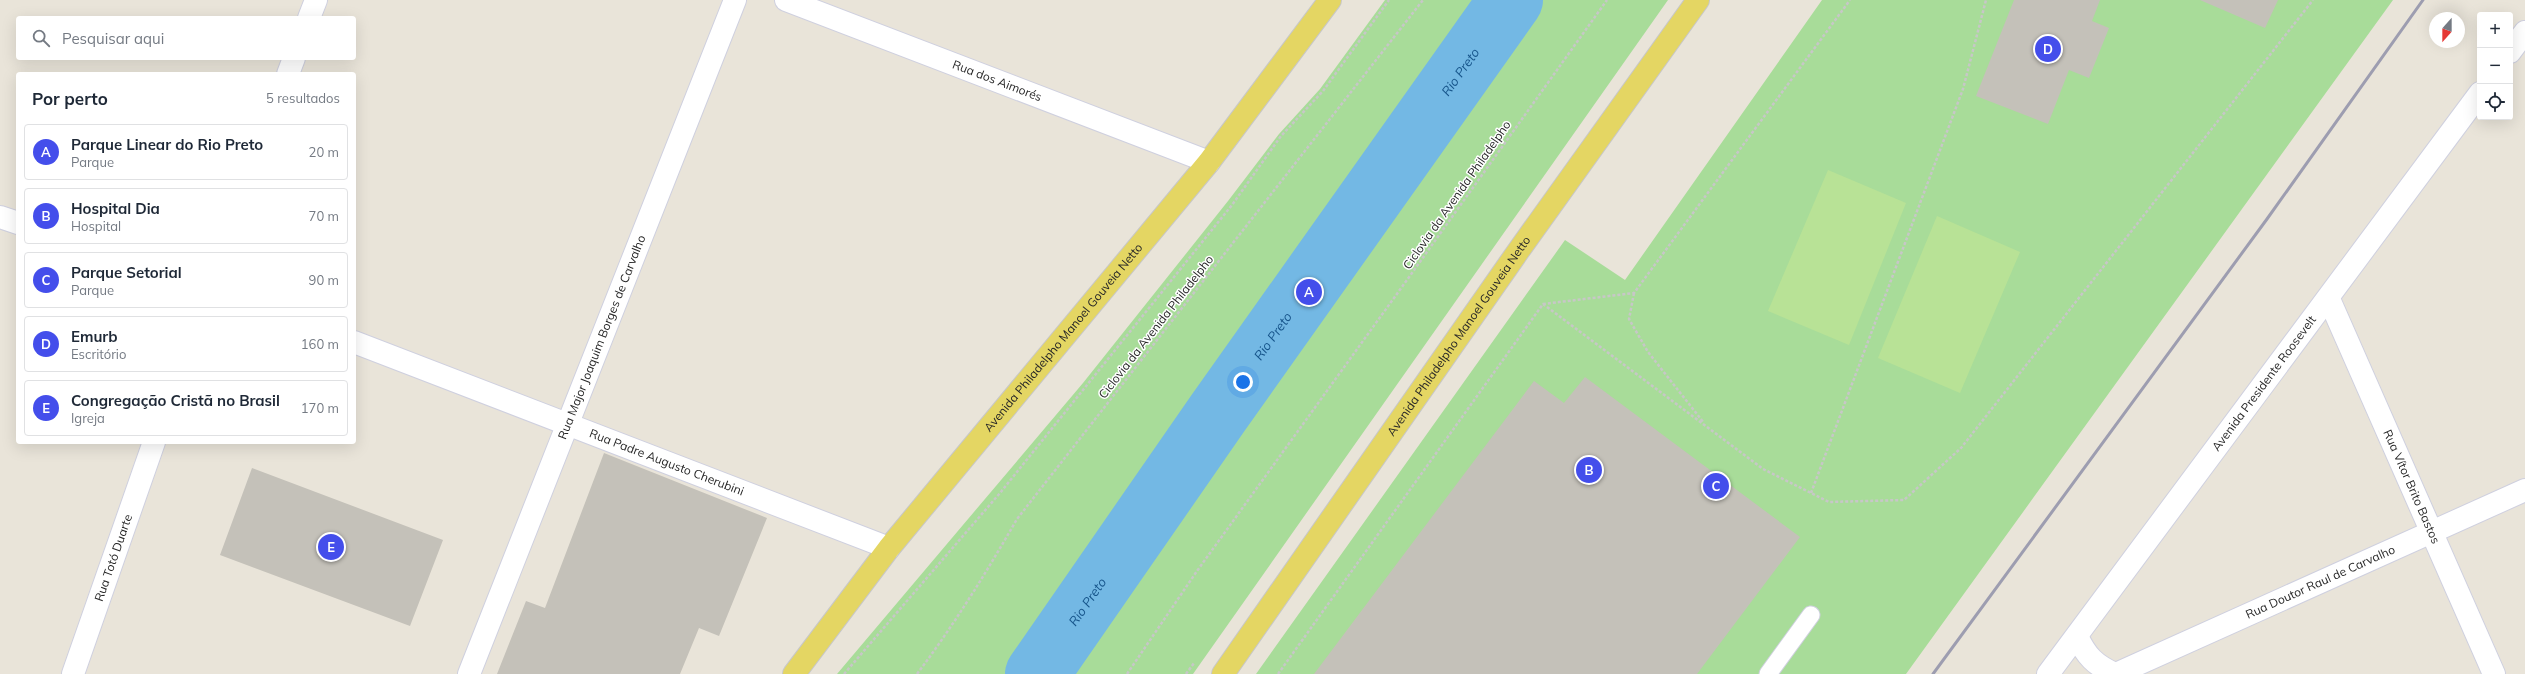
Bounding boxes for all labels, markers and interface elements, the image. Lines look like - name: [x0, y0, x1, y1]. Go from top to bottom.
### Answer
- north arrow: [2429, 12, 2465, 48]
- map controls: [2477, 12, 2513, 120]
- button: +: [2477, 12, 2513, 48]
- search box: [16, 16, 356, 60]
- icon: search: [30, 27, 52, 49]
- text: Pesquisar aqui: [62, 29, 164, 48]
- pin: D: [2035, 34, 2061, 64]
- water label: Rio Preto: [1438, 45, 1483, 99]
- button: −: [2477, 48, 2513, 84]
- street label: Rua dos Aimorés: [950, 56, 1044, 104]
- button: locate: [2477, 84, 2513, 120]
- text: Por perto: [32, 88, 108, 109]
- text: 5 resultados: [266, 90, 340, 106]
- street label: Ciclovia da Avenida Philadelpho: [1399, 117, 1514, 272]
- text: Parque Linear do Rio Preto: [71, 135, 263, 154]
- text: A: [41, 144, 51, 160]
- text: 20 m: [309, 144, 339, 160]
- text: Parque: [71, 154, 114, 170]
- text: Hospital Dia: [71, 199, 160, 218]
- text: B: [42, 208, 50, 224]
- text: 70 m: [309, 208, 339, 224]
- text: Hospital: [71, 218, 121, 234]
- street label: Rua Major Joaquim Borges de Carvalho: [554, 233, 649, 441]
- street label: Avenida Philadelpho Manoel Gouveia Netto: [1383, 233, 1534, 439]
- street label: Avenida Philadelpho Manoel Gouveia Netto: [980, 240, 1146, 435]
- street label: Ciclovia da Avenida Philadelpho: [1095, 252, 1216, 401]
- text: Parque Setorial: [71, 263, 182, 282]
- text: C: [42, 272, 50, 288]
- text: 90 m: [309, 272, 339, 288]
- pin: A: [1296, 277, 1322, 307]
- text: Parque: [71, 282, 114, 298]
- water label: Rio Preto: [1250, 309, 1295, 363]
- street label: Avenida Presidente Roosevelt: [2208, 313, 2319, 454]
- text: Emurb: [71, 327, 118, 346]
- text: D: [41, 336, 51, 352]
- text: 160 m: [301, 336, 339, 352]
- text: Escritório: [71, 346, 126, 362]
- your location: [1233, 372, 1253, 392]
- text: Congregação Cristã no Brasil: [71, 391, 280, 410]
- text: E: [42, 400, 50, 416]
- text: 170 m: [301, 400, 339, 416]
- text: Igreja: [71, 410, 105, 426]
- street label: Rua Padre Augusto Cherubini: [587, 425, 746, 499]
- street label: Rua Vítor Brito Bastos: [2380, 427, 2444, 546]
- pin: B: [1576, 455, 1602, 485]
- pin: C: [1703, 471, 1729, 501]
- street label: Rua Totó Duarte: [91, 512, 135, 603]
- pin: E: [318, 532, 344, 562]
- street label: Rua Doutor Raul de Carvalho: [2243, 541, 2397, 622]
- water label: Rio Preto: [1065, 575, 1109, 629]

